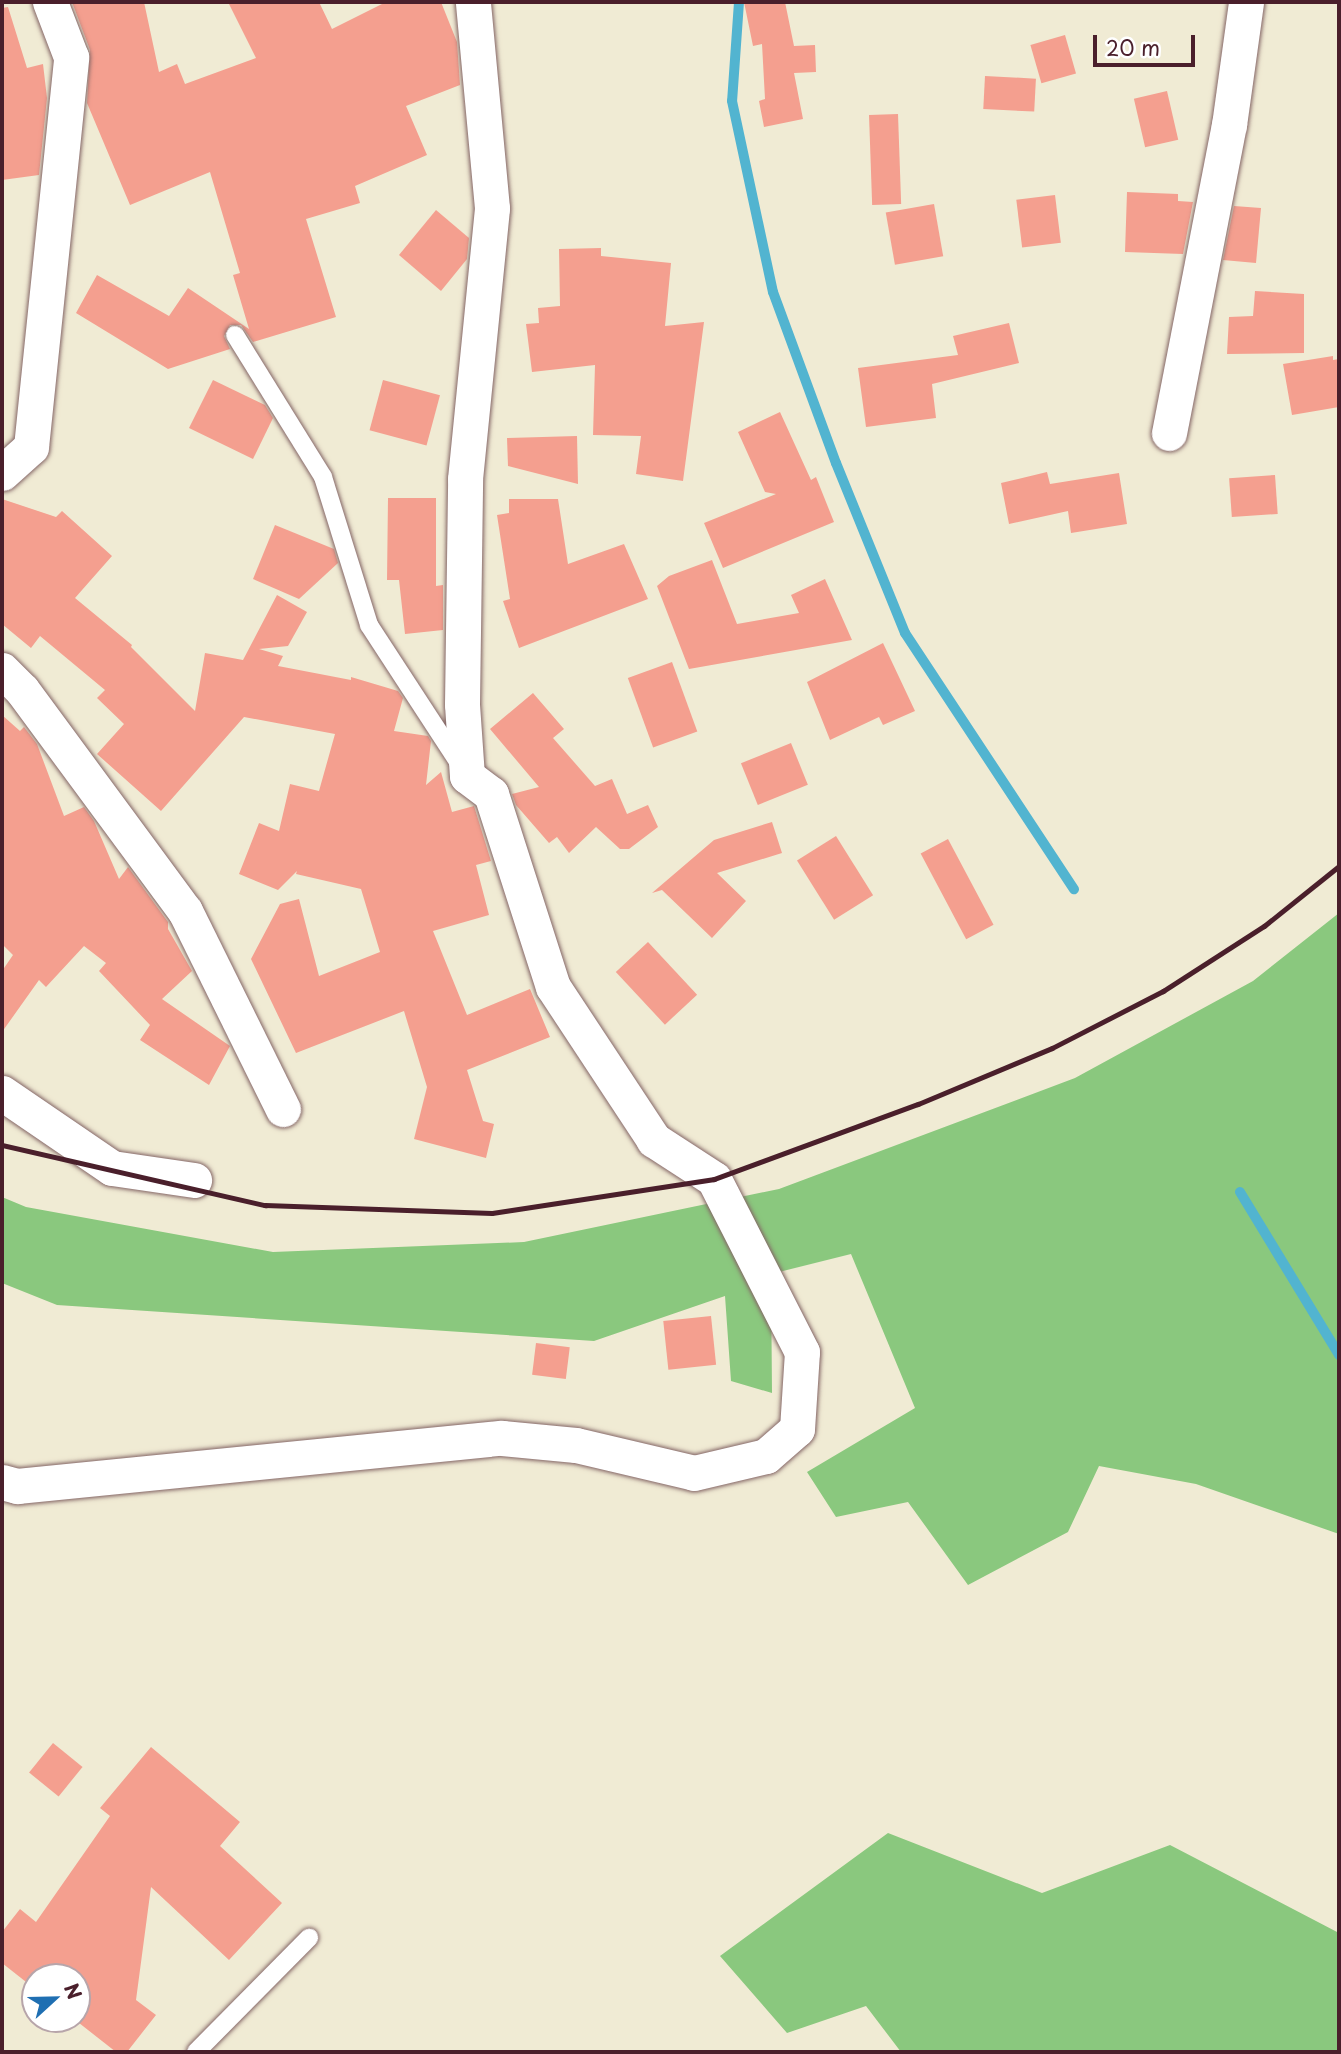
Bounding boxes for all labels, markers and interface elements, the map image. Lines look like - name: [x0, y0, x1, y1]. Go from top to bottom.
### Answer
- scale bar: [1096, 21, 1198, 65]
- text: 20 m: [1106, 31, 1160, 63]
- north arrow: [21, 1963, 91, 2033]
- text: N: [58, 1979, 89, 2003]

